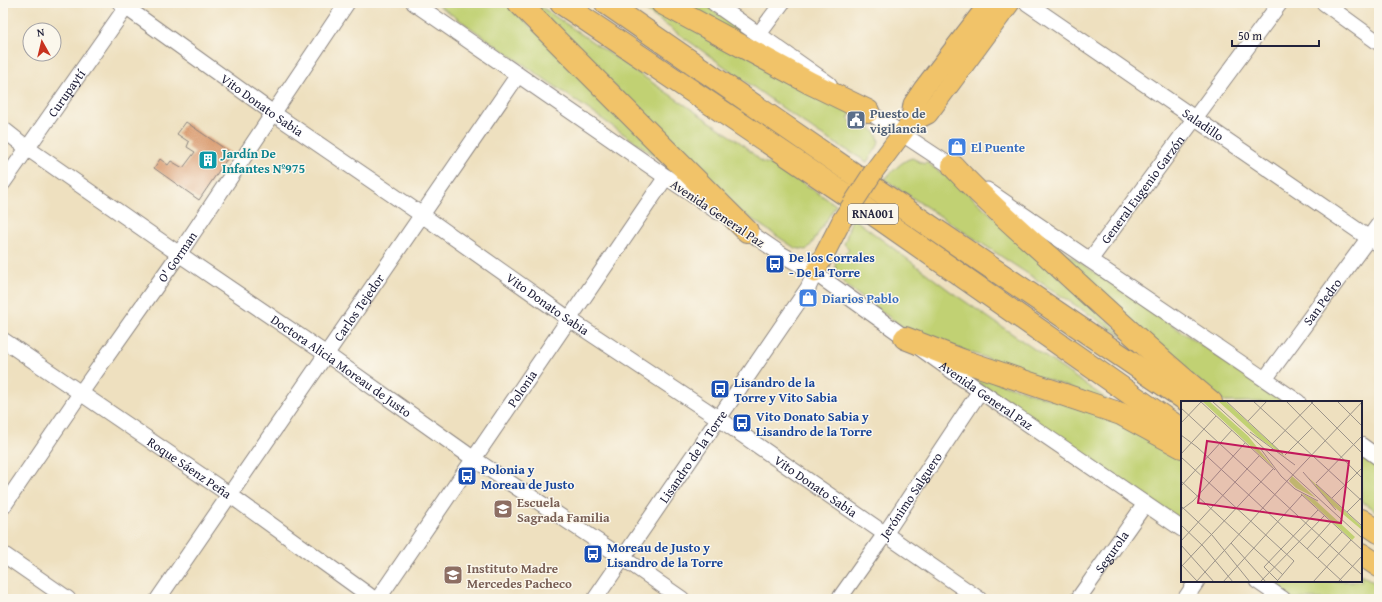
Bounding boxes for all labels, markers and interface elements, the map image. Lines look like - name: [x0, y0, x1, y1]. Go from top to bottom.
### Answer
- north arrow: [22, 22, 62, 62]
- scale bar: [1232, 22, 1319, 48]
- text: N: [36, 24, 46, 41]
- text: 50 m: [1238, 27, 1262, 44]
- street label: Curupaytí: [43, 65, 90, 121]
- street label: Vito Donato Sabia: [217, 69, 308, 142]
- place label: Puesto de vigilancia: [870, 104, 927, 138]
- street label: Saladillo: [1178, 104, 1228, 146]
- public building icon: Puesto de vigilancia: [845, 109, 867, 131]
- street label: General Eugenio Garzón: [1096, 131, 1190, 248]
- shop icon: El Puente: [946, 136, 968, 158]
- place label: El Puente: [971, 138, 1025, 157]
- place label: Jardín De Infantes Nº975: [220, 144, 306, 178]
- building icon: Jardín De Infantes Nº975: [197, 149, 219, 171]
- street label: Avenida General Paz: [667, 175, 769, 252]
- road number: RNA001: [848, 204, 898, 224]
- street label: O' Gorman: [153, 227, 202, 286]
- place label: De los Corrales - De la Torre: [789, 248, 875, 282]
- bus stop icon: De los Corrales - De la Torre: [764, 253, 786, 275]
- street label: Vito Donato Sabia: [502, 268, 594, 340]
- street label: Carlos Tejedor: [329, 269, 389, 345]
- street label: San Pedro: [1298, 274, 1346, 330]
- shop icon: Diarios Pablo: [797, 287, 819, 309]
- place label: Diarios Pablo: [822, 289, 899, 308]
- street label: Doctora Alicia Moreau de Justo: [267, 310, 416, 422]
- street label: Avenida General Paz: [935, 356, 1037, 435]
- street label: Polonia: [503, 366, 542, 411]
- place label: Lisandro de la Torre y Vito Sabia: [734, 373, 838, 407]
- bus stop icon: Lisandro de la Torre y Vito Sabia: [709, 378, 731, 400]
- inset map: [1181, 401, 1362, 582]
- street label: Lisandro de la Torre: [655, 406, 732, 507]
- place label: Vito Donato Sabia y Lisandro de la Torre: [756, 407, 872, 441]
- bus stop icon: Vito Donato Sabia y Lisandro de la Torre: [731, 412, 753, 434]
- street label: Roque Sáenz Peña: [144, 432, 236, 504]
- street label: Jerónimo Salguero: [874, 448, 947, 545]
- street label: Vito Donato Sabia: [770, 451, 862, 522]
- place label: Polonia y Moreau de Justo: [481, 460, 574, 494]
- bus stop icon: Polonia y Moreau de Justo: [456, 465, 478, 487]
- place label: Escuela Sagrada Familia: [517, 493, 610, 527]
- school or university icon: Escuela Sagrada Familia: [492, 498, 514, 520]
- street label: Segurola: [1090, 526, 1134, 577]
- place label: Moreau de Justo y Lisandro de la Torre: [607, 538, 723, 572]
- bus stop icon: Moreau de Justo y Lisandro de la Torre: [582, 543, 604, 565]
- place label: Instituto Madre Mercedes Pacheco: [467, 559, 572, 593]
- school or university icon: Instituto Madre Mercedes Pacheco: [442, 564, 464, 586]

